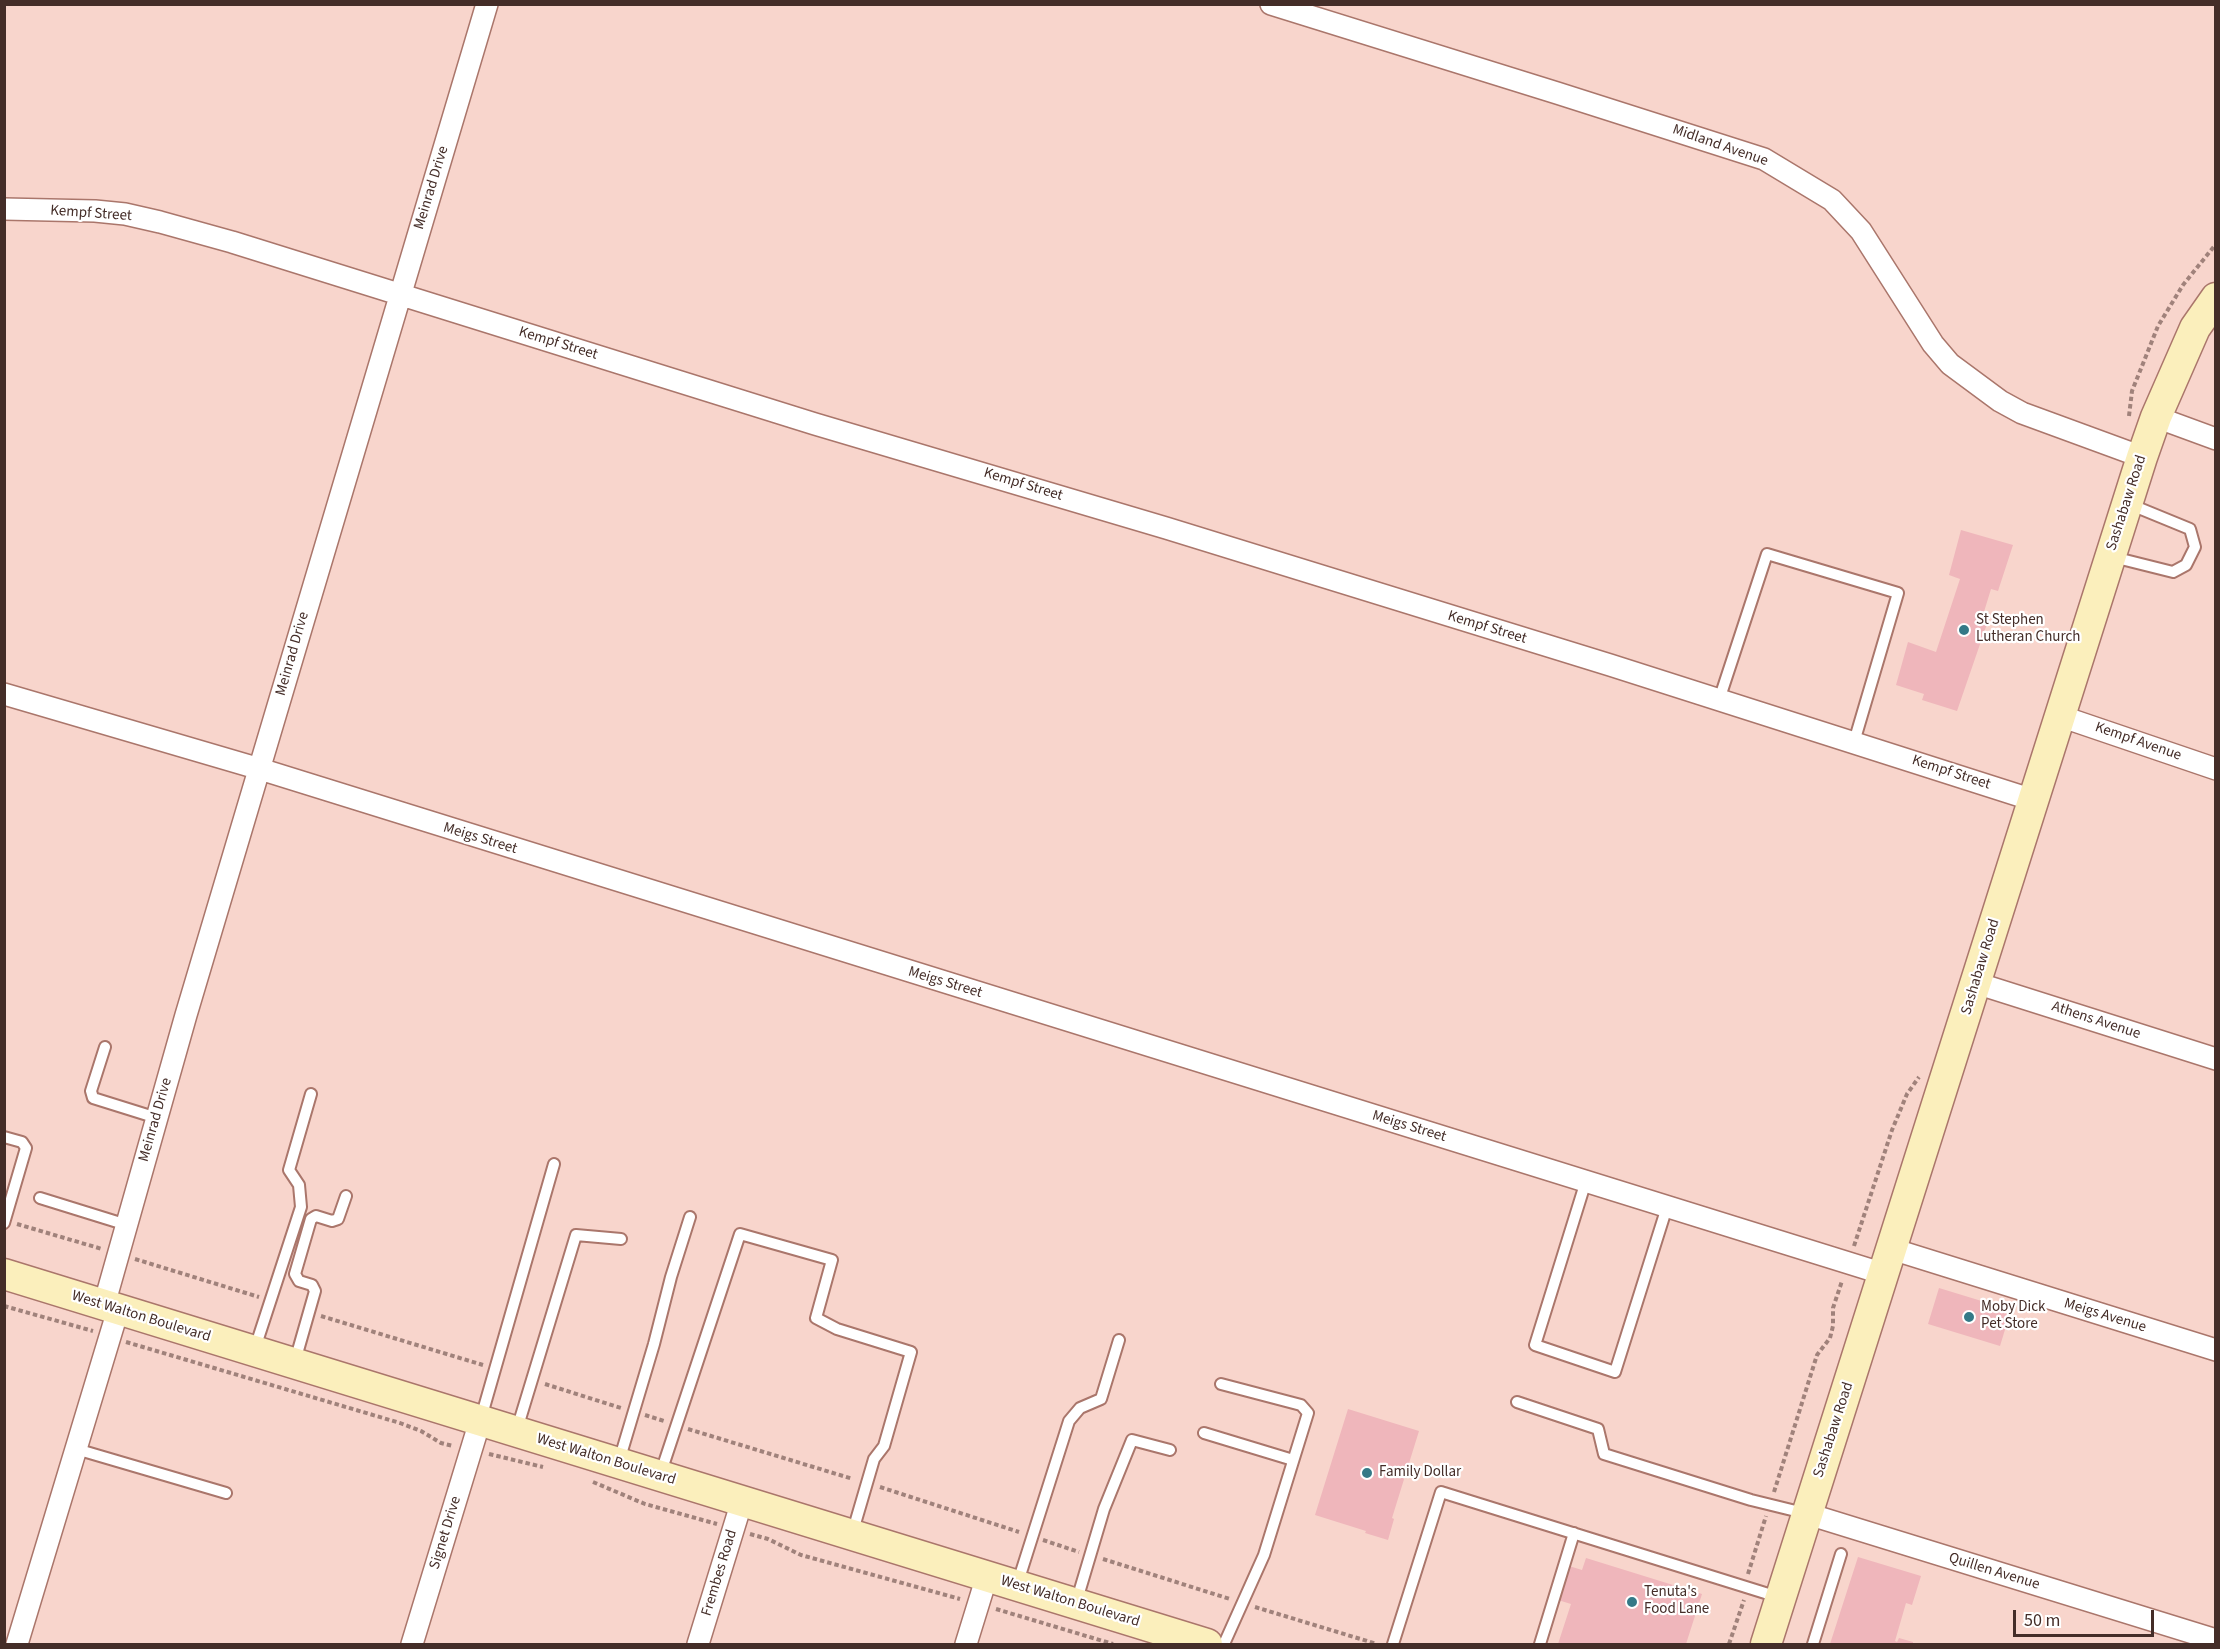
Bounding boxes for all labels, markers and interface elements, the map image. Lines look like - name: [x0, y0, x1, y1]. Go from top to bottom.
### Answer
- street label: Midland Avenue: [1670, 121, 1770, 171]
- street label: Meinrad Drive: [411, 144, 453, 232]
- street label: Kempf Street: [50, 202, 132, 226]
- street label: Kempf Street: [516, 323, 600, 365]
- street label: Sashabaw Road: [2103, 453, 2151, 553]
- street label: Kempf Street: [981, 464, 1065, 506]
- street label: Kempf Street: [1445, 607, 1529, 649]
- street label: Meinrad Drive: [272, 610, 314, 698]
- place label: St Stephen Lutheran Church: [1976, 612, 2081, 647]
- marker: St Stephen Lutheran Church: [1957, 623, 1971, 637]
- street label: Kempf Avenue: [2092, 719, 2184, 765]
- street label: Kempf Street: [1909, 752, 1993, 794]
- street label: Meigs Street: [441, 819, 519, 859]
- street label: Sashabaw Road: [1958, 917, 2004, 1017]
- street label: Meigs Street: [906, 963, 984, 1003]
- street label: Athens Avenue: [2049, 998, 2143, 1044]
- street label: Meinrad Drive: [135, 1076, 177, 1164]
- street label: Meigs Street: [1370, 1107, 1448, 1147]
- street label: West Walton Boulevard: [69, 1287, 213, 1347]
- street label: Meigs Avenue: [2062, 1295, 2148, 1337]
- place label: Moby Dick Pet Store: [1981, 1299, 2045, 1334]
- marker: Moby Dick Pet Store: [1962, 1310, 1976, 1324]
- street label: Sashabaw Road: [1810, 1380, 1858, 1480]
- street label: West Walton Boulevard: [534, 1430, 678, 1490]
- place label: Family Dollar: [1379, 1464, 1461, 1482]
- marker: Family Dollar: [1360, 1466, 1374, 1480]
- street label: Signet Drive: [426, 1494, 466, 1572]
- street label: Frembes Road: [698, 1528, 742, 1618]
- street label: Quillen Avenue: [1946, 1550, 2042, 1594]
- street label: West Walton Boulevard: [998, 1572, 1142, 1632]
- place label: Tenuta's Food Lane: [1644, 1584, 1709, 1619]
- marker: Tenuta's Food Lane: [1625, 1595, 1639, 1609]
- scale bar: [2016, 1598, 2157, 1636]
- text: 50 m: [2024, 1608, 2060, 1633]

